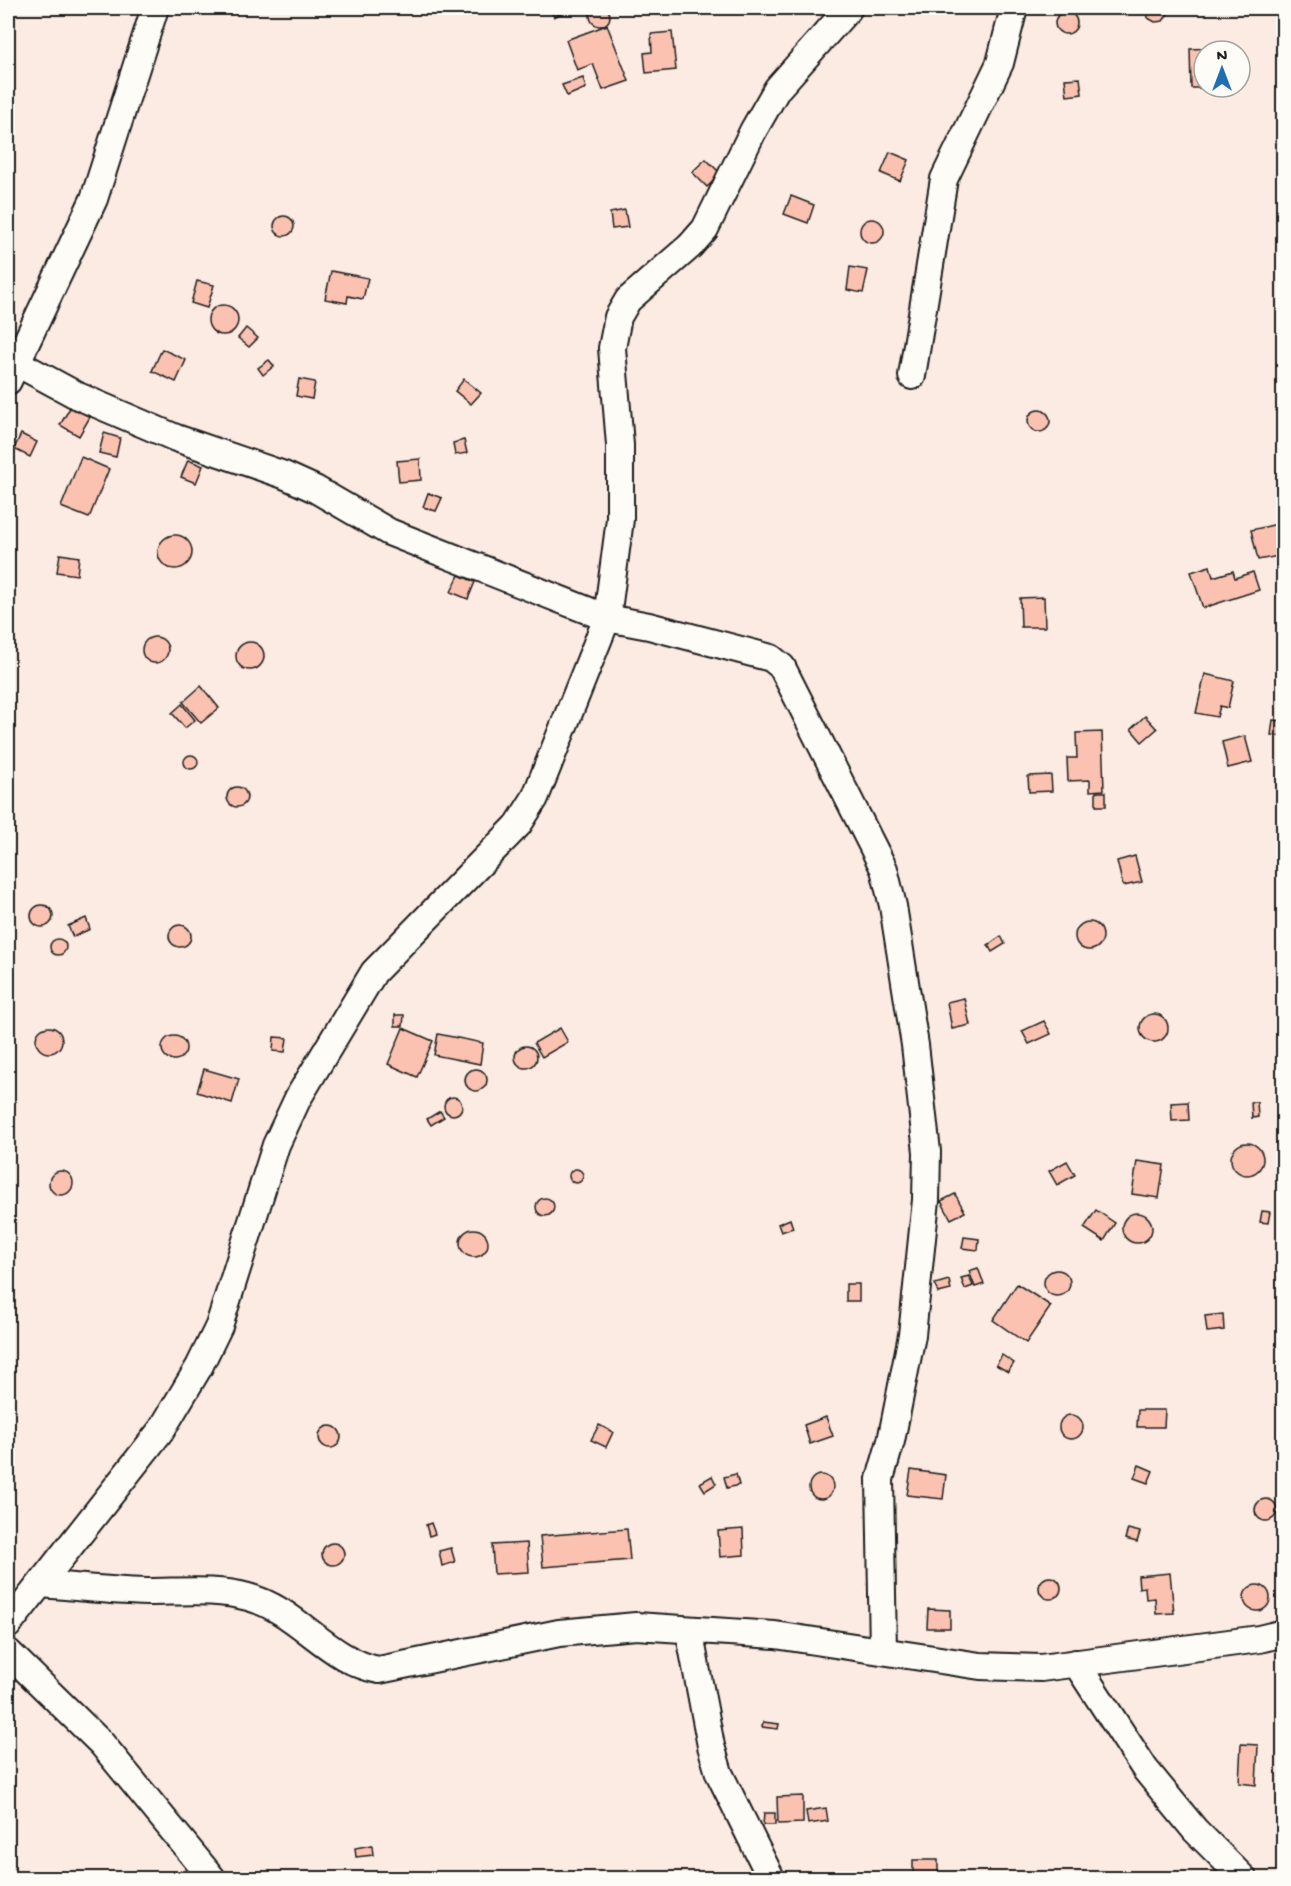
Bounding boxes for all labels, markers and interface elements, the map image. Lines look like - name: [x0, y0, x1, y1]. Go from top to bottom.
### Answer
- north arrow: [1192, 39, 1252, 99]
- text: N: [1217, 48, 1228, 67]

